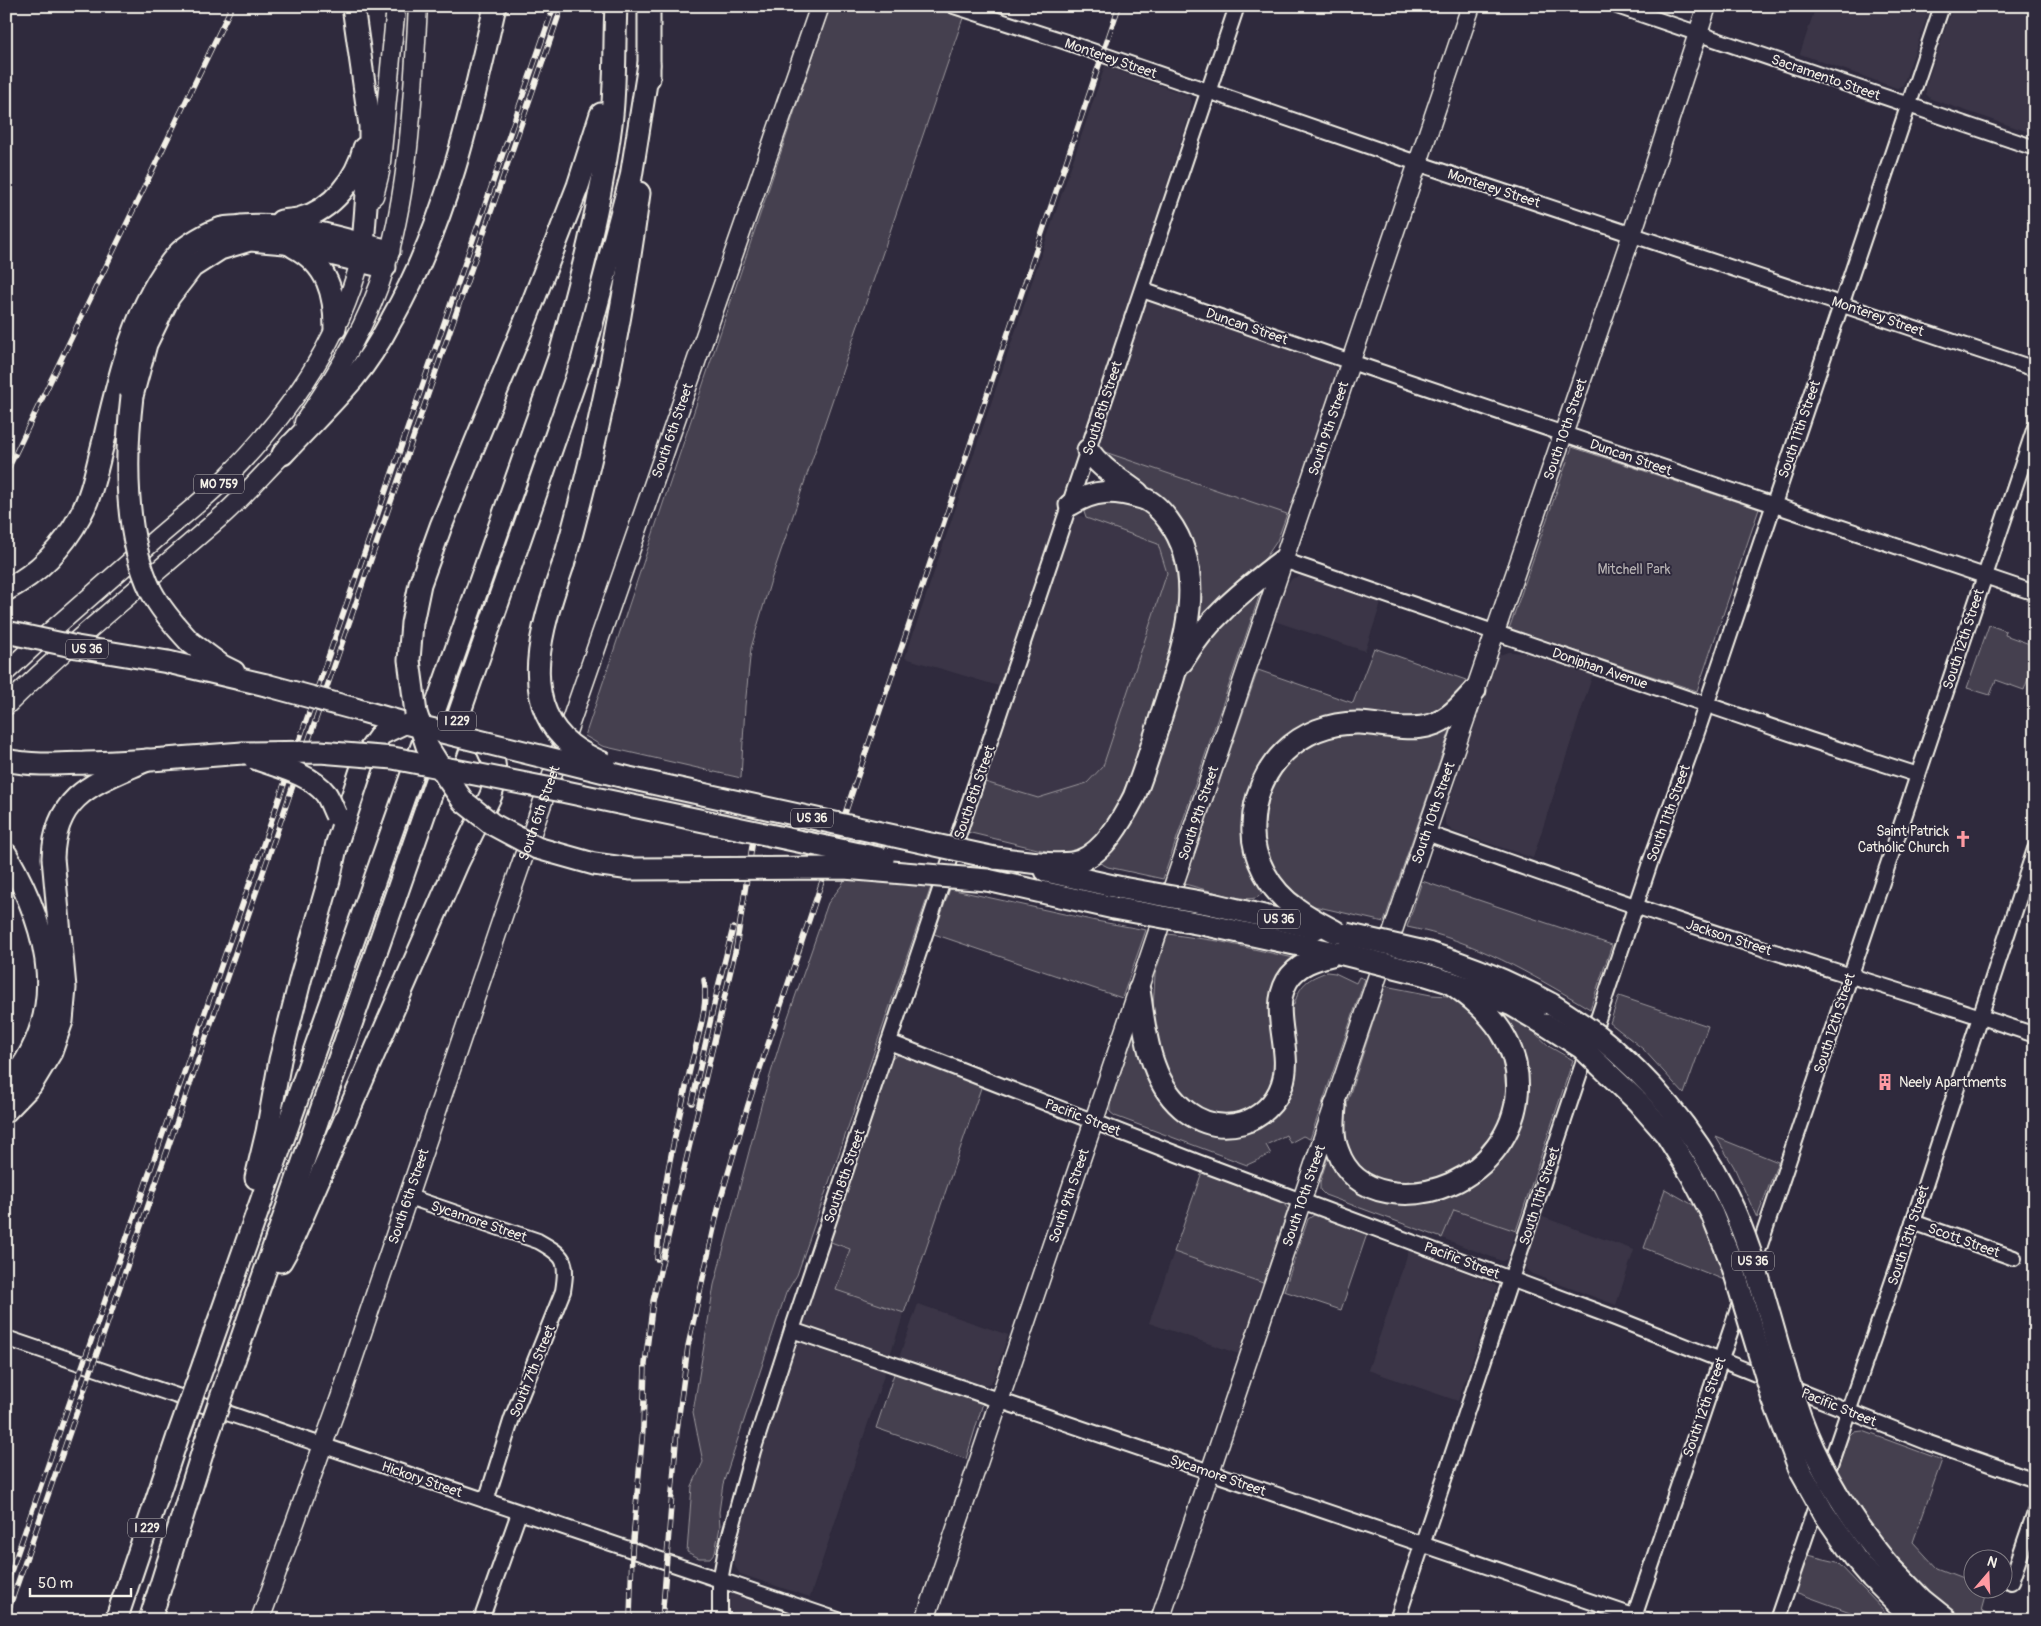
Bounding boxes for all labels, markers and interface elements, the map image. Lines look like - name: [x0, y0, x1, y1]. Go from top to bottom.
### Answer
- street label: Monterey Street: [1063, 35, 1160, 82]
- street label: Sacramento Street: [1769, 51, 1883, 104]
- street label: Monterey Street: [1445, 165, 1543, 212]
- street label: Monterey Street: [1830, 293, 1927, 340]
- street label: Duncan Street: [1204, 304, 1290, 349]
- street label: South 8th Street: [1079, 358, 1126, 458]
- street label: South 10th Street: [1540, 376, 1591, 482]
- street label: South 11th Street: [1775, 378, 1824, 480]
- street label: South 9th Street: [1305, 379, 1353, 478]
- street label: South 6th Street: [648, 380, 697, 480]
- street label: Duncan Street: [1588, 435, 1674, 480]
- road number: MO 759: [194, 474, 244, 494]
- park label: Mitchell Park: [1597, 561, 1671, 578]
- street label: South 12th Street: [1939, 587, 1988, 691]
- road number: US 36: [66, 640, 108, 659]
- street label: Doniphan Avenue: [1550, 644, 1650, 693]
- road number: I 229: [438, 711, 476, 730]
- street label: South 8th Street: [950, 743, 999, 841]
- street label: South 10th Street: [1408, 760, 1459, 866]
- street label: South 11th Street: [1643, 762, 1694, 864]
- street label: South 6th Street: [515, 763, 564, 863]
- street label: South 9th Street: [1175, 763, 1222, 862]
- road number: US 36: [791, 808, 833, 828]
- place label: Saint Patrick Catholic Church: [1858, 823, 1949, 856]
- church icon: Saint Patrick Catholic Church: [1953, 829, 1973, 849]
- road number: US 36: [1258, 910, 1300, 929]
- street label: Jackson Street: [1684, 916, 1774, 959]
- street label: South 12th Street: [1810, 971, 1859, 1075]
- building icon: Neely Apartments: [1875, 1072, 1895, 1092]
- place label: Neely Apartments: [1899, 1074, 2007, 1091]
- street label: Pacific Street: [1043, 1095, 1123, 1140]
- street label: South 8th Street: [820, 1127, 869, 1225]
- street label: South 10th Street: [1279, 1142, 1329, 1249]
- street label: South 11th Street: [1516, 1145, 1563, 1247]
- street label: South 6th Street: [385, 1146, 433, 1246]
- street label: South 9th Street: [1045, 1146, 1093, 1245]
- street label: South 13th Street: [1884, 1183, 1933, 1287]
- street label: Sycamore Street: [429, 1197, 529, 1246]
- street label: Scott Street: [1926, 1220, 2002, 1261]
- street label: Pacific Street: [1422, 1238, 1502, 1283]
- road number: US 36: [1732, 1252, 1774, 1270]
- street label: South 7th Street: [506, 1322, 559, 1420]
- street label: South 12th Street: [1679, 1355, 1730, 1459]
- street label: Pacific Street: [1799, 1385, 1879, 1430]
- street label: Sycamore Street: [1168, 1451, 1268, 1500]
- street label: Hickory Street: [379, 1458, 465, 1501]
- road number: I 229: [128, 1519, 166, 1538]
- north arrow: [1964, 1548, 2014, 1598]
- text: N: [1985, 1553, 1999, 1572]
- scale bar: [30, 1566, 131, 1598]
- text: 50 m: [38, 1574, 73, 1593]

